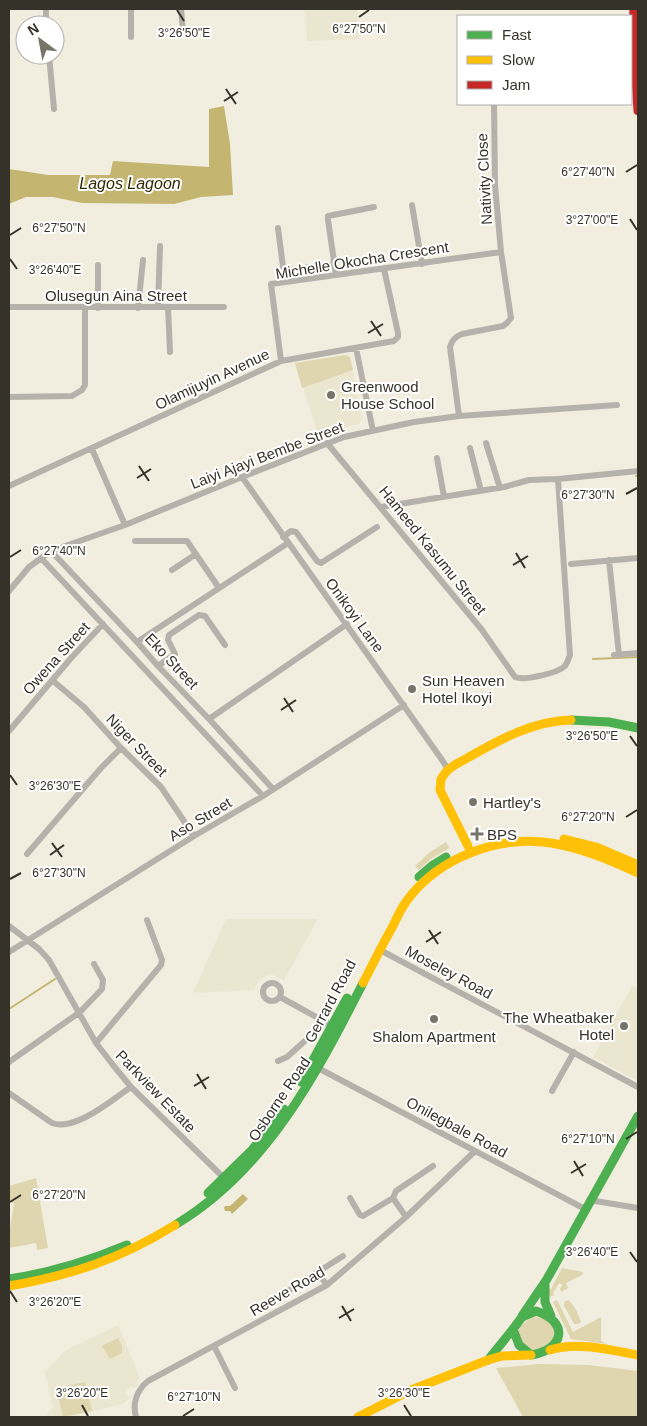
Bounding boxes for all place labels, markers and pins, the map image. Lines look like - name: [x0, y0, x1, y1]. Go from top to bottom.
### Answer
- place label: Greenwood House School: [341, 378, 434, 412]
- marker: Greenwood House School: [325, 389, 337, 401]
- place label: Sun Heaven Hotel Ikoyi: [422, 672, 505, 706]
- marker: Sun Heaven Hotel Ikoyi: [406, 683, 418, 695]
- place label: Hartley's: [483, 794, 541, 811]
- marker: Hartley's: [467, 796, 479, 808]
- place label: BPS: [487, 826, 517, 843]
- marker: BPS: [471, 828, 483, 840]
- place label: The Wheatbaker Hotel: [503, 1009, 614, 1043]
- marker: Shalom Apartment: [428, 1013, 440, 1025]
- marker: The Wheatbaker Hotel: [618, 1020, 630, 1032]
- place label: Shalom Apartment: [372, 1028, 497, 1045]

